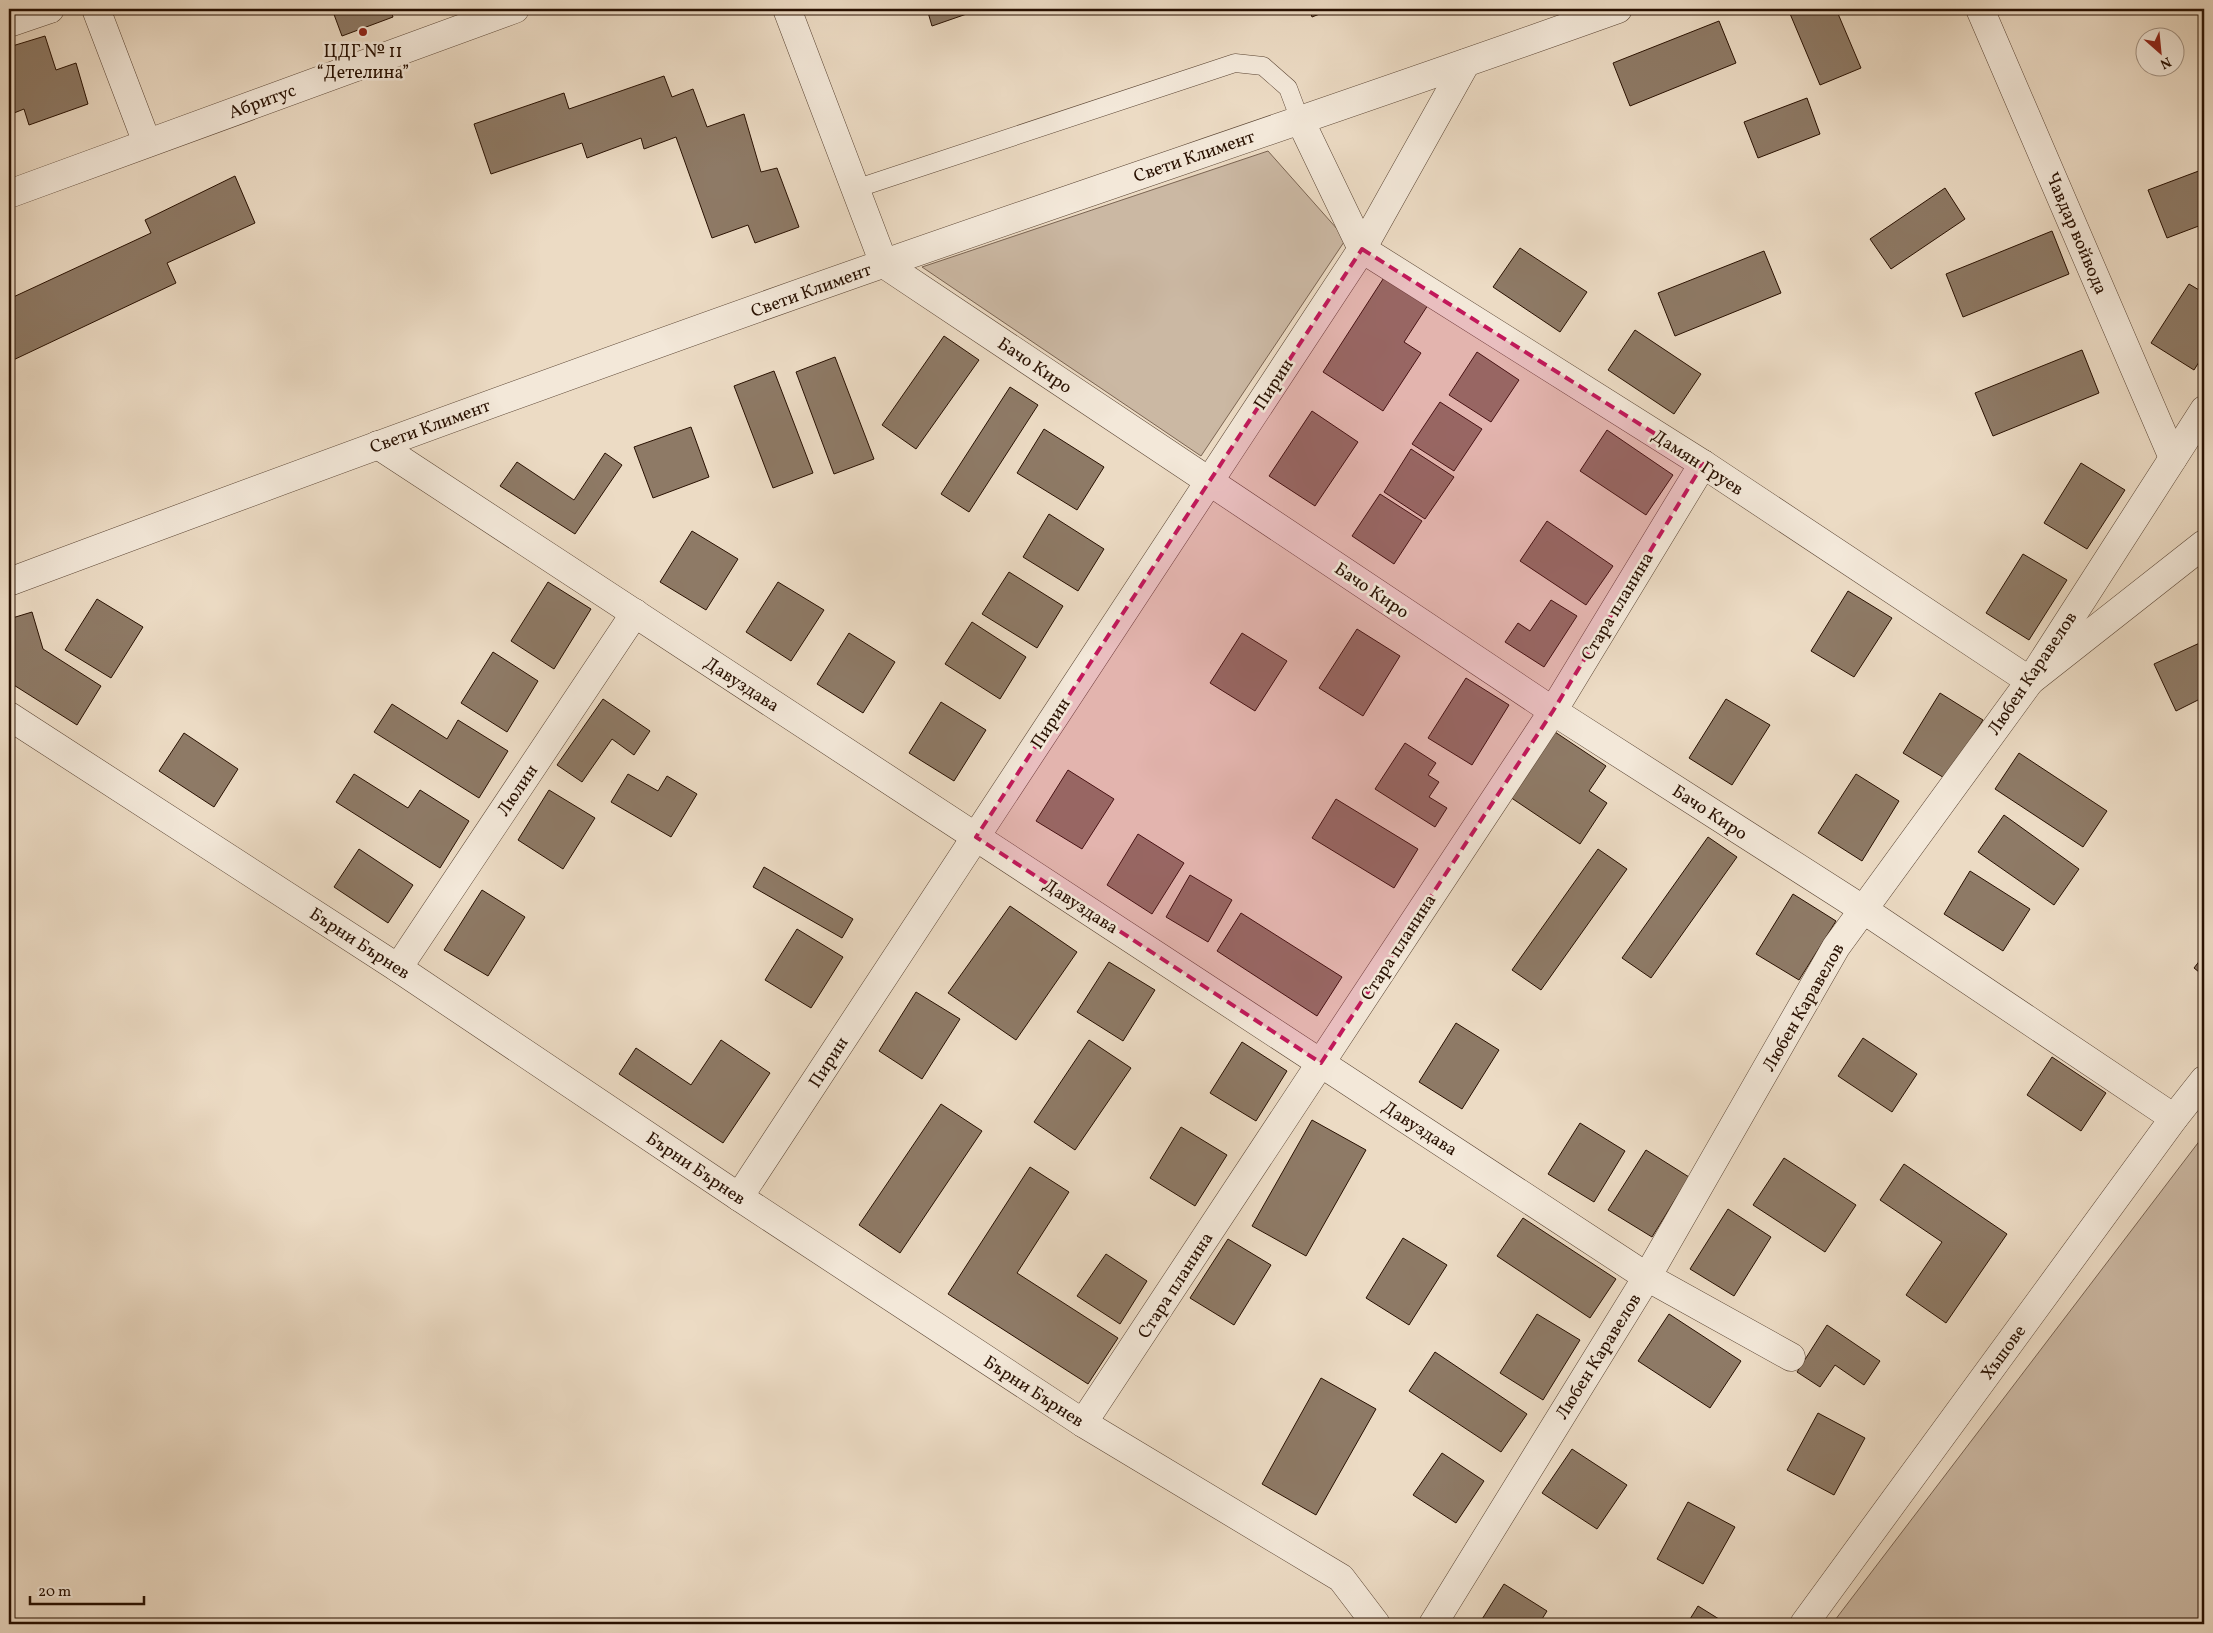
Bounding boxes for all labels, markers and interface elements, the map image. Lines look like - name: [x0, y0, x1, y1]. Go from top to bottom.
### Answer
- marker: ЦДГ № 11 “Детелина”: [357, 26, 369, 38]
- north arrow: [2136, 28, 2186, 78]
- place label: ЦДГ № 11 “Детелина”: [317, 40, 409, 86]
- text: N: [2156, 51, 2174, 73]
- street label: Абритус: [225, 79, 300, 126]
- street label: Свети Климент: [1131, 125, 1258, 190]
- street label: Чавдар войвода: [2039, 169, 2113, 299]
- street label: Свети Климент: [748, 258, 875, 325]
- street label: Бачо Киро: [992, 332, 1076, 400]
- street label: Пирин: [1248, 354, 1300, 415]
- street label: Свети Климент: [367, 394, 494, 461]
- street label: Дамян Груев: [1646, 424, 1748, 502]
- street label: Стара планина: [1576, 548, 1661, 666]
- street label: Бачо Киро: [1329, 557, 1413, 625]
- street label: Любен Каравелов: [1982, 607, 2084, 741]
- street label: Давуздава: [699, 652, 784, 719]
- street label: Пирин: [1025, 693, 1077, 754]
- street label: Люлин: [492, 760, 545, 822]
- street label: Бачо Киро: [1667, 780, 1752, 847]
- street label: Давуздава: [1038, 874, 1123, 941]
- street label: Стара планина: [1355, 890, 1443, 1006]
- street label: Бърни Бърнев: [304, 902, 414, 986]
- street label: Любен Каравелов: [1757, 939, 1851, 1077]
- street label: Пирин: [803, 1032, 855, 1093]
- street label: Давуздава: [1377, 1096, 1462, 1163]
- street label: Бърни Бърнев: [640, 1127, 750, 1212]
- street label: Стара планина: [1132, 1228, 1220, 1344]
- street label: Любен Каравелов: [1550, 1289, 1648, 1425]
- street label: Хъшове: [1976, 1320, 2033, 1386]
- street label: Бърни Бърнев: [978, 1350, 1088, 1434]
- scale bar: [30, 1573, 144, 1605]
- text: 20 m: [38, 1582, 71, 1603]

